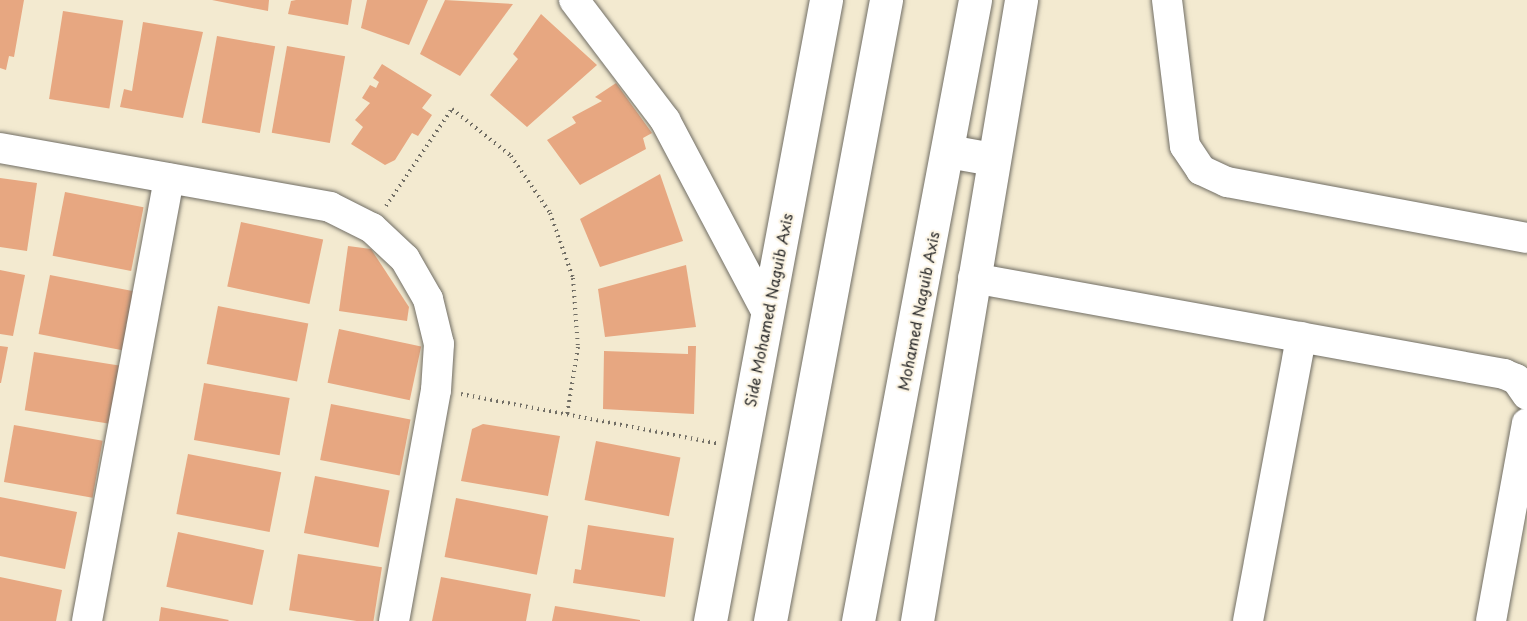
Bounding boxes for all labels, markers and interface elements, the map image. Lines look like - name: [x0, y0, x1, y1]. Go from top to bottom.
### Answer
- street label: Side Mohamed Naguib Axis: [740, 211, 796, 409]
- street label: Mohamed Naguib Axis: [894, 229, 942, 393]

